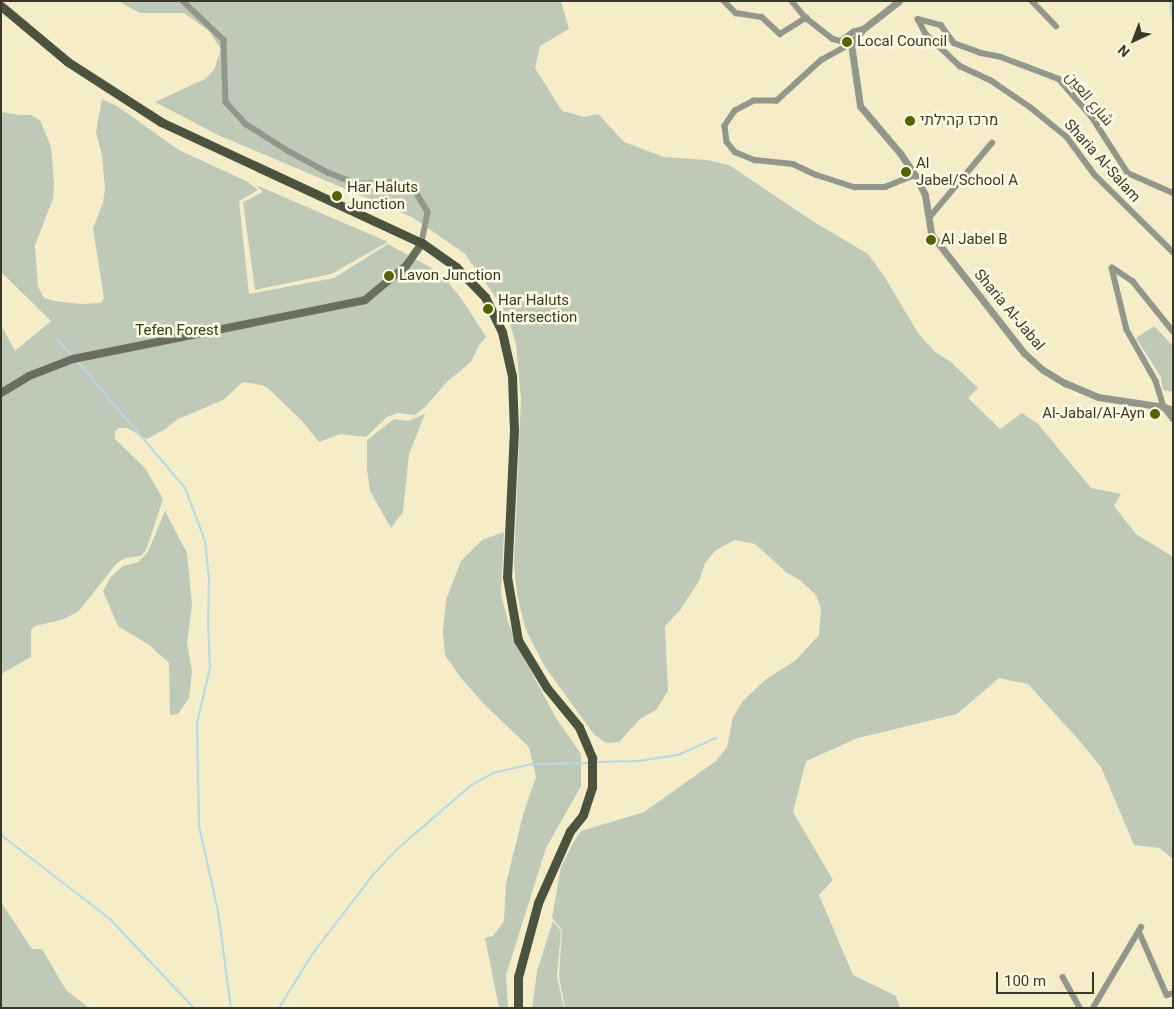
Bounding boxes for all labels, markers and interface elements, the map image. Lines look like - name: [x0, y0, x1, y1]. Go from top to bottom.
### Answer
- north arrow: [1109, 15, 1159, 65]
- place label: Local Council: [857, 33, 947, 51]
- marker: Local Council: [841, 36, 853, 48]
- text: N: [1115, 42, 1133, 60]
- street label: شارع العين: [1061, 68, 1117, 130]
- place label: מרכז קהילתי: [920, 112, 998, 130]
- marker: מרכז קהילתי: [904, 115, 916, 127]
- street label: Sharia Al-Salam: [1060, 116, 1144, 206]
- place label: Al Jabel/School A: [916, 154, 1018, 189]
- marker: Al Jabel/School A: [900, 166, 912, 178]
- place label: Har Haluts Junction: [347, 178, 418, 213]
- marker: Har Haluts Junction: [331, 190, 343, 202]
- place label: Al Jabel B: [941, 231, 1008, 249]
- marker: Al Jabel B: [925, 234, 937, 246]
- street label: Sharia Al-Jabal: [970, 266, 1048, 354]
- place label: Lavon Junction: [399, 267, 501, 285]
- marker: Lavon Junction: [383, 270, 395, 282]
- place label: Har Haluts Intersection: [498, 291, 577, 326]
- marker: Har Haluts Intersection: [482, 303, 494, 315]
- park label: Tefen Forest: [135, 322, 219, 340]
- place label: Al-Jabal/Al-Ayn: [1042, 405, 1145, 423]
- marker: Al-Jabal/Al-Ayn: [1149, 408, 1161, 420]
- scale bar: [999, 962, 1096, 994]
- text: 100 m: [1004, 972, 1046, 990]

